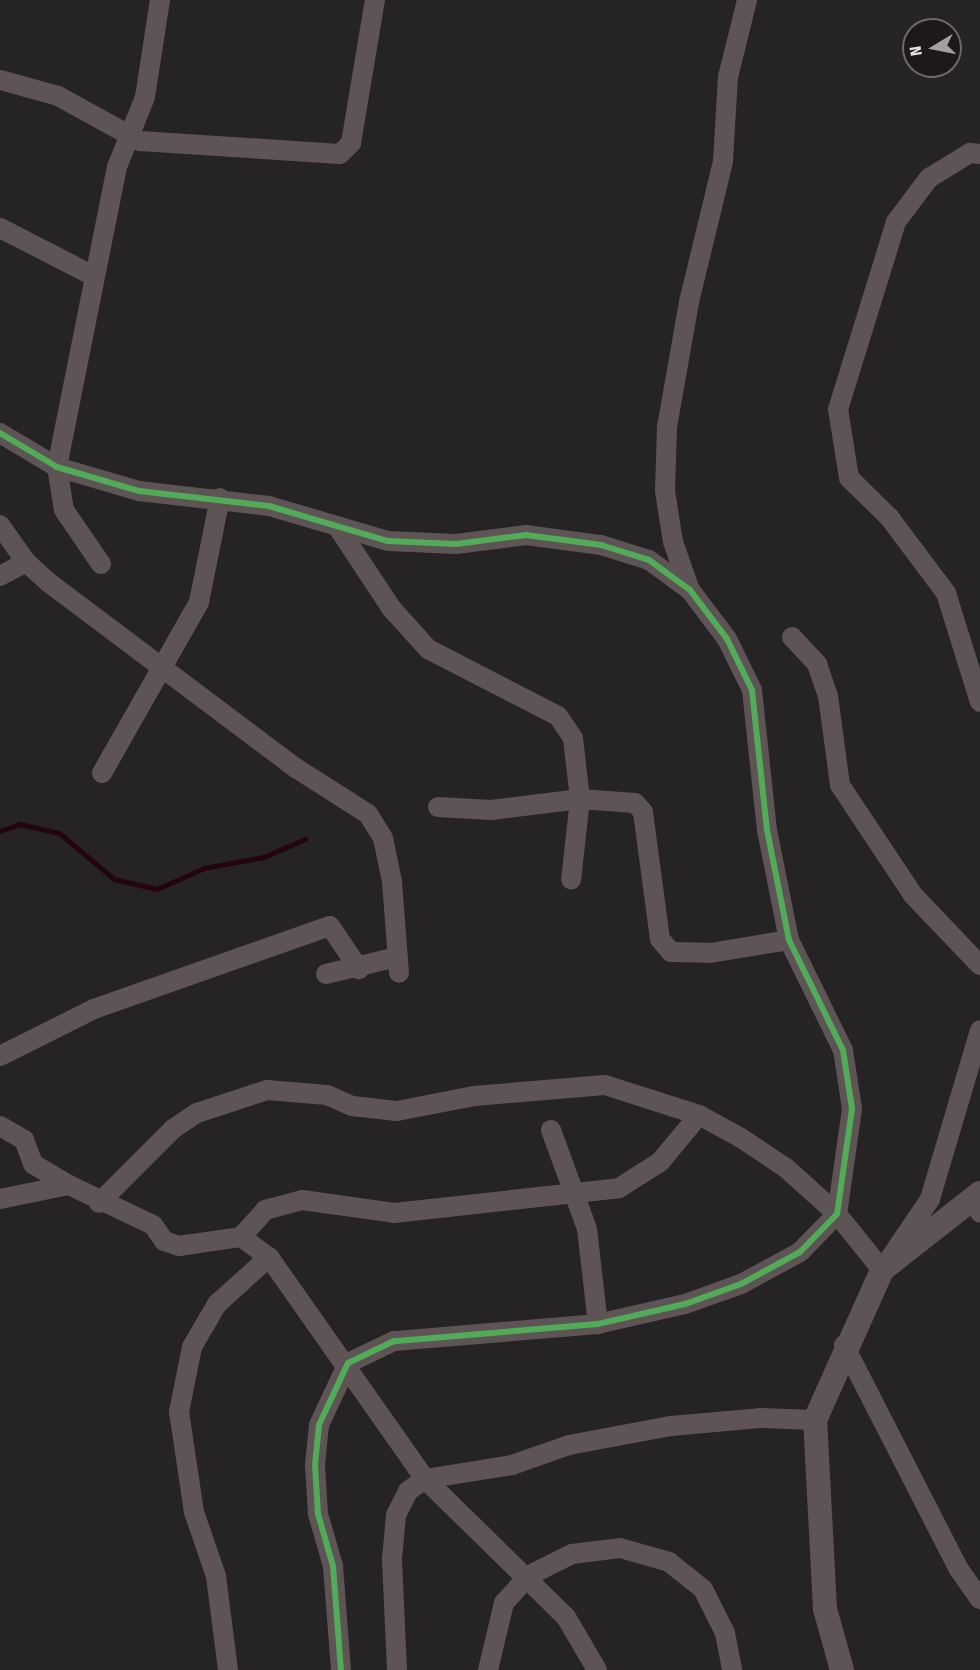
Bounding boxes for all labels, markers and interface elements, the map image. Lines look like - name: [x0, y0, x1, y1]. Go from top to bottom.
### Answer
- north arrow: [902, 18, 962, 78]
- text: N: [906, 44, 926, 57]

